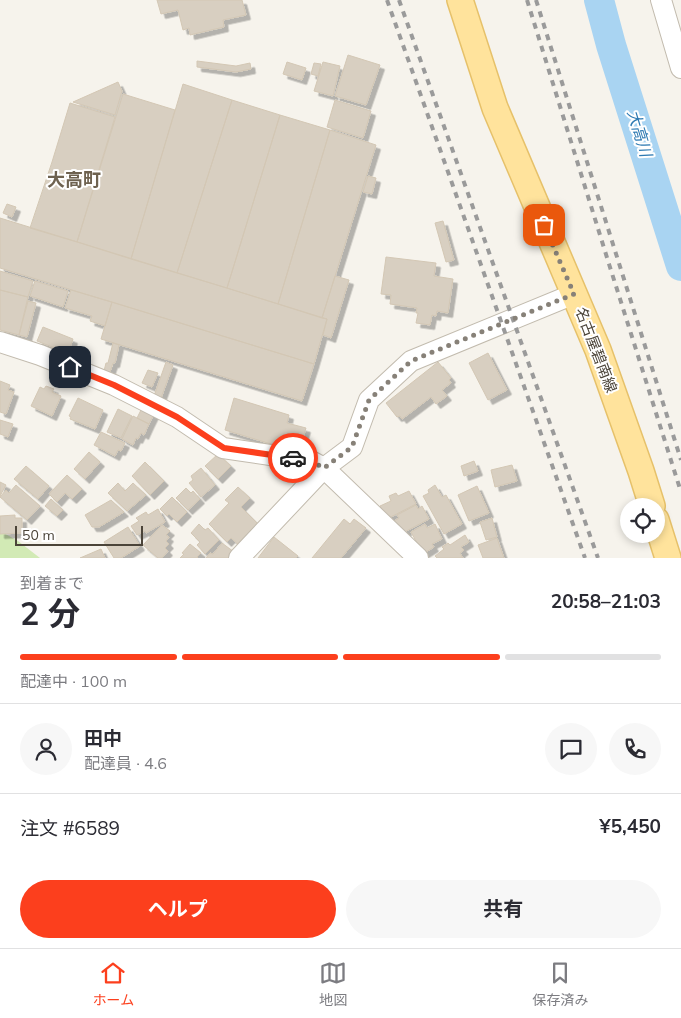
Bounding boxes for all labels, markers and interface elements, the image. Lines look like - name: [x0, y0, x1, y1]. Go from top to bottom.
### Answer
- water label: 大高川: [623, 107, 657, 161]
- district label: 大高町: [47, 168, 101, 191]
- pin: [523, 204, 565, 246]
- icon: bag: [530, 211, 558, 239]
- street label: 名古屋碧南線: [571, 304, 621, 395]
- pin: [49, 346, 91, 388]
- icon: home: [56, 353, 84, 381]
- courier: [268, 433, 318, 483]
- icon: car: [279, 444, 307, 472]
- map controls: [620, 498, 665, 543]
- button: locate: [620, 498, 665, 543]
- scale bar: [15, 523, 142, 546]
- text: 50 m: [22, 526, 55, 544]
- text: 到着まで: [20, 573, 84, 593]
- text: 20:58–21:03: [551, 589, 661, 613]
- text: 2 分: [20, 593, 80, 633]
- text: 配達中 · 100 m: [20, 671, 127, 691]
- button: person: [20, 723, 72, 775]
- button: chat: [545, 723, 597, 775]
- button: phone: [609, 723, 661, 775]
- text: 田中: [84, 726, 122, 750]
- text: 配達員 · 4.6: [84, 753, 167, 773]
- text: ¥5,450: [599, 814, 661, 838]
- text: 注文 #6589: [20, 816, 120, 840]
- button: ヘルプ: [20, 880, 336, 938]
- button: 共有: [346, 880, 661, 938]
- tab: ホーム: [93, 959, 134, 1009]
- tab: 地図: [319, 959, 347, 1009]
- tab: 保存済み: [532, 959, 588, 1009]

